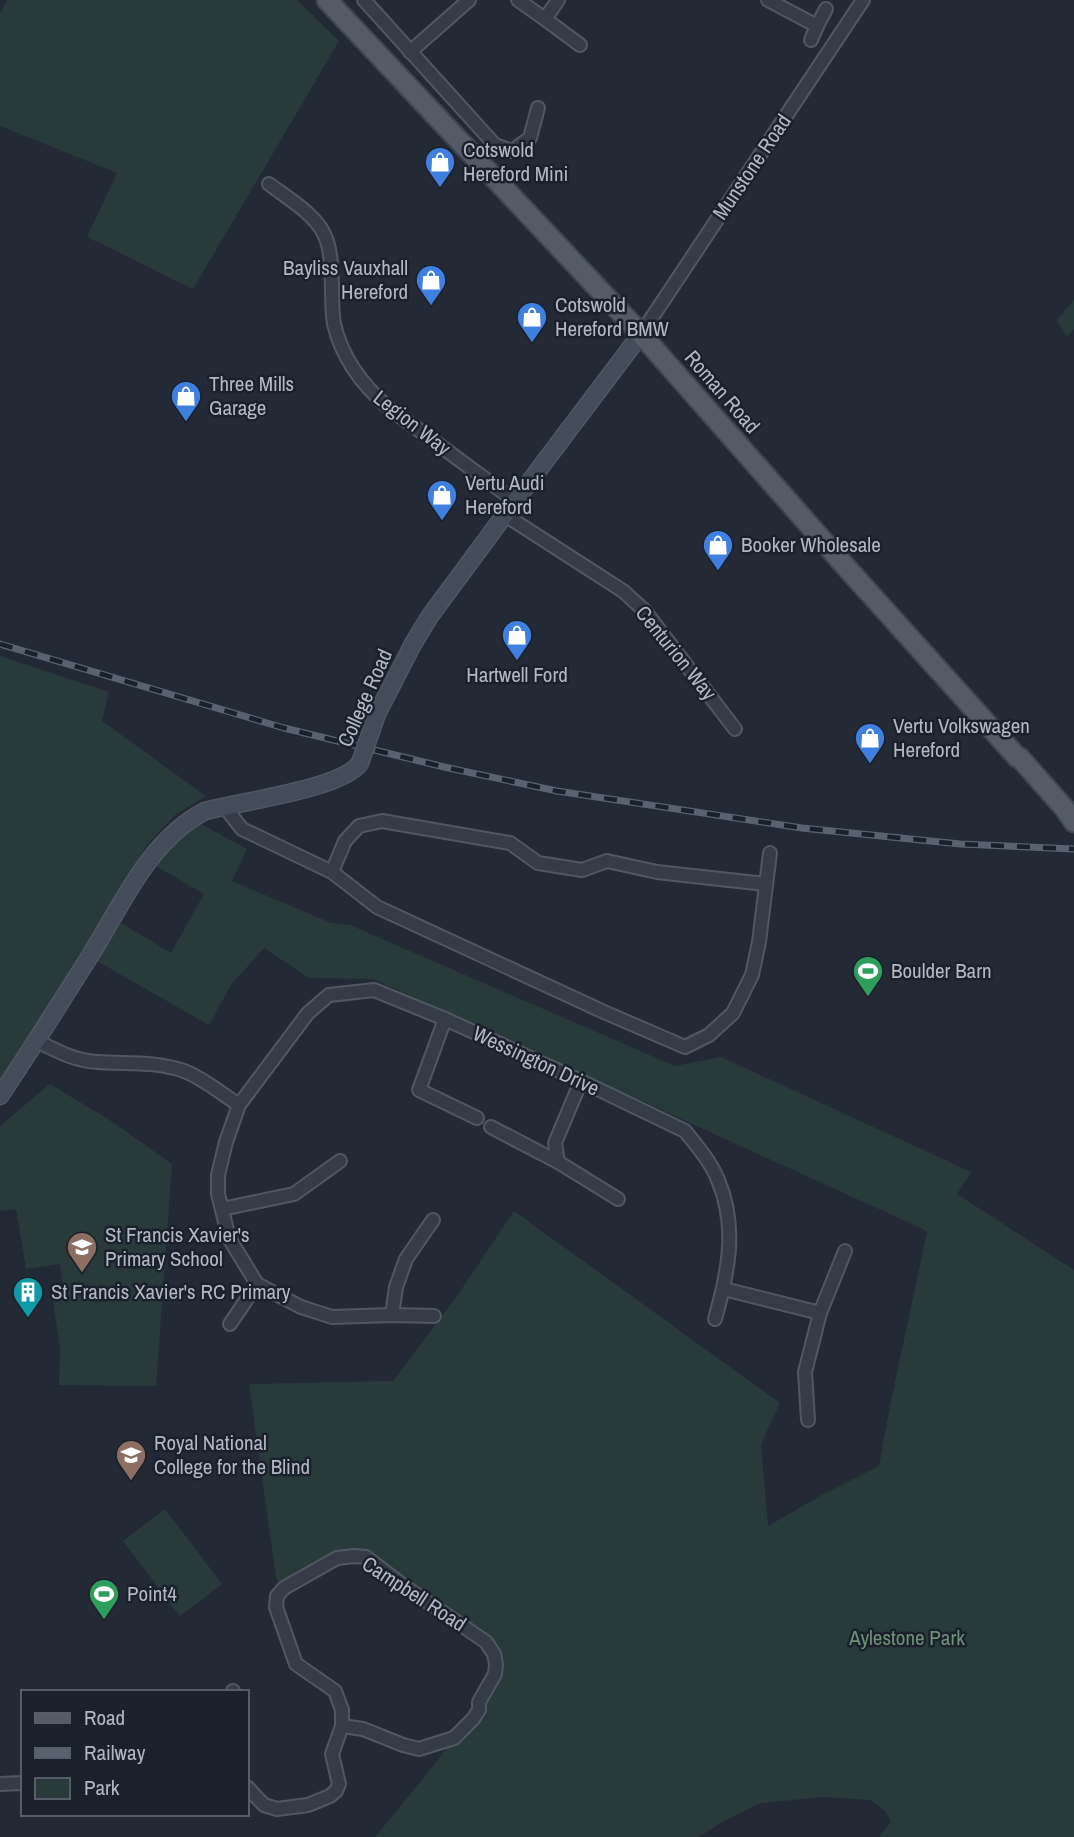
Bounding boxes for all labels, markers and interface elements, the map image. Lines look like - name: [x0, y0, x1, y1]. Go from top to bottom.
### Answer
- street label: Munstone Road: [706, 108, 798, 225]
- place label: Cotswold Hereford Mini: [463, 135, 568, 188]
- shop icon: Cotswold Hereford Mini: [423, 145, 457, 189]
- place label: Bayliss Vauxhall Hereford: [283, 253, 408, 306]
- shop icon: Bayliss Vauxhall Hereford: [414, 263, 448, 307]
- place label: Cotswold Hereford BMW: [555, 290, 670, 343]
- shop icon: Cotswold Hereford BMW: [515, 300, 549, 344]
- street label: Roman Road: [678, 344, 767, 439]
- place label: Three Mills Garage: [209, 369, 294, 422]
- shop icon: Three Mills Garage: [169, 379, 203, 423]
- street label: Legion Way: [367, 383, 458, 462]
- place label: Vertu Audi Hereford: [465, 468, 545, 521]
- shop icon: Vertu Audi Hereford: [425, 478, 459, 522]
- shop icon: Booker Wholesale: [701, 528, 735, 572]
- place label: Booker Wholesale: [741, 530, 881, 559]
- street label: Centurion Way: [629, 599, 724, 706]
- shop icon: Hartwell Ford: [500, 618, 534, 662]
- street label: College Road: [330, 644, 399, 751]
- place label: Hartwell Ford: [466, 660, 568, 689]
- place label: Vertu Volkswagen Hereford: [893, 711, 1030, 764]
- shop icon: Vertu Volkswagen Hereford: [853, 721, 887, 765]
- sports icon: Boulder Barn: [851, 954, 885, 998]
- place label: Boulder Barn: [891, 956, 992, 985]
- street label: Wessington Drive: [468, 1019, 604, 1103]
- place label: St Francis Xavier's Primary School: [105, 1220, 250, 1273]
- school or university icon: St Francis Xavier's Primary School: [65, 1230, 99, 1274]
- building icon: St Francis Xavier's RC Primary: [11, 1275, 45, 1319]
- place label: St Francis Xavier's RC Primary: [51, 1277, 291, 1306]
- place label: Royal National College for the Blind: [154, 1428, 310, 1481]
- school or university icon: Royal National College for the Blind: [114, 1438, 148, 1482]
- street label: Campbell Road: [357, 1549, 472, 1638]
- sports icon: Point4: [87, 1577, 121, 1621]
- place label: Point4: [127, 1579, 177, 1608]
- park label: Aylestone Park: [848, 1623, 965, 1652]
- legend: [21, 1690, 248, 1816]
- text: Road: [84, 1703, 125, 1732]
- text: Railway: [84, 1738, 146, 1767]
- text: Park: [84, 1773, 120, 1802]

